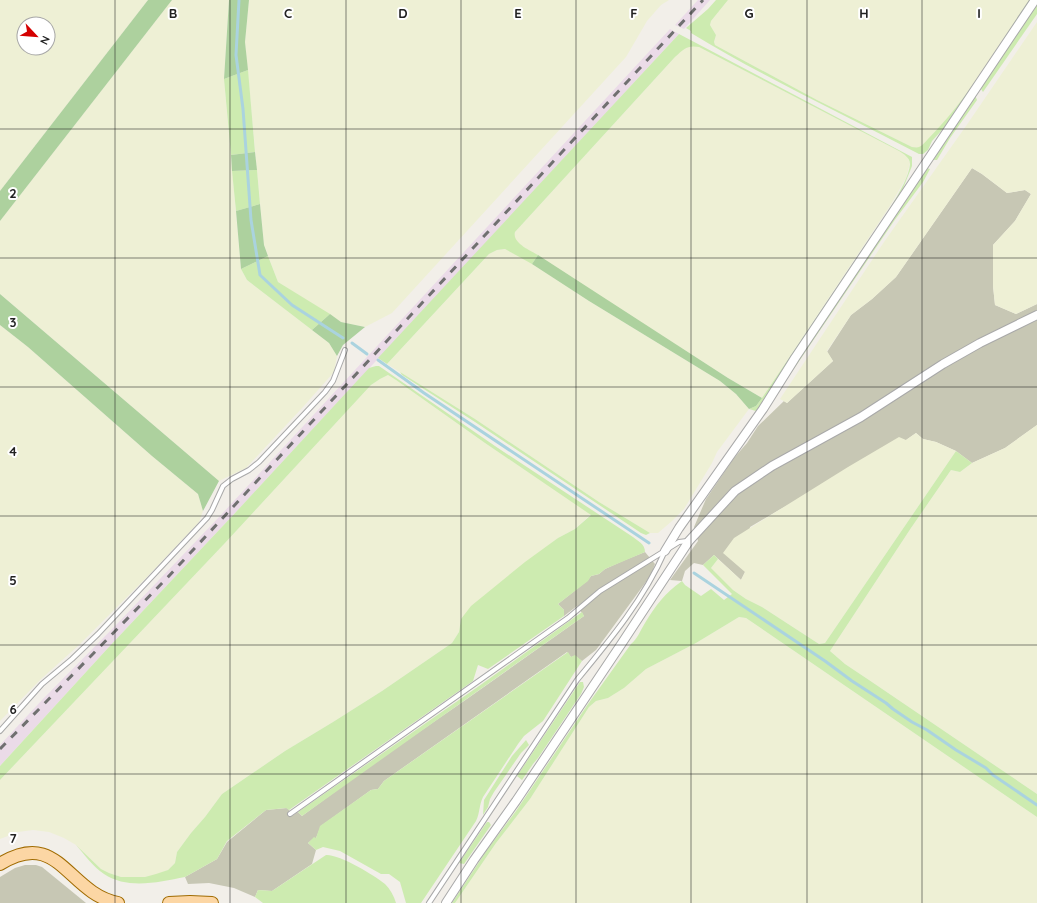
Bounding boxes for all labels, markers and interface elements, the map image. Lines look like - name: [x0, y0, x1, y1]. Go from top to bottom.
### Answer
- text: B: [169, 5, 177, 21]
- text: C: [284, 5, 292, 21]
- text: D: [398, 5, 408, 21]
- text: E: [514, 5, 522, 21]
- text: F: [630, 5, 638, 21]
- text: G: [744, 5, 754, 21]
- text: H: [859, 5, 869, 21]
- text: I: [977, 5, 981, 21]
- north arrow: [16, 16, 56, 56]
- text: N: [37, 34, 53, 47]
- text: 2: [9, 185, 17, 201]
- text: 3: [10, 314, 17, 330]
- text: 4: [9, 443, 17, 459]
- text: 5: [9, 572, 17, 588]
- text: 6: [9, 701, 17, 717]
- text: 7: [9, 830, 17, 846]

